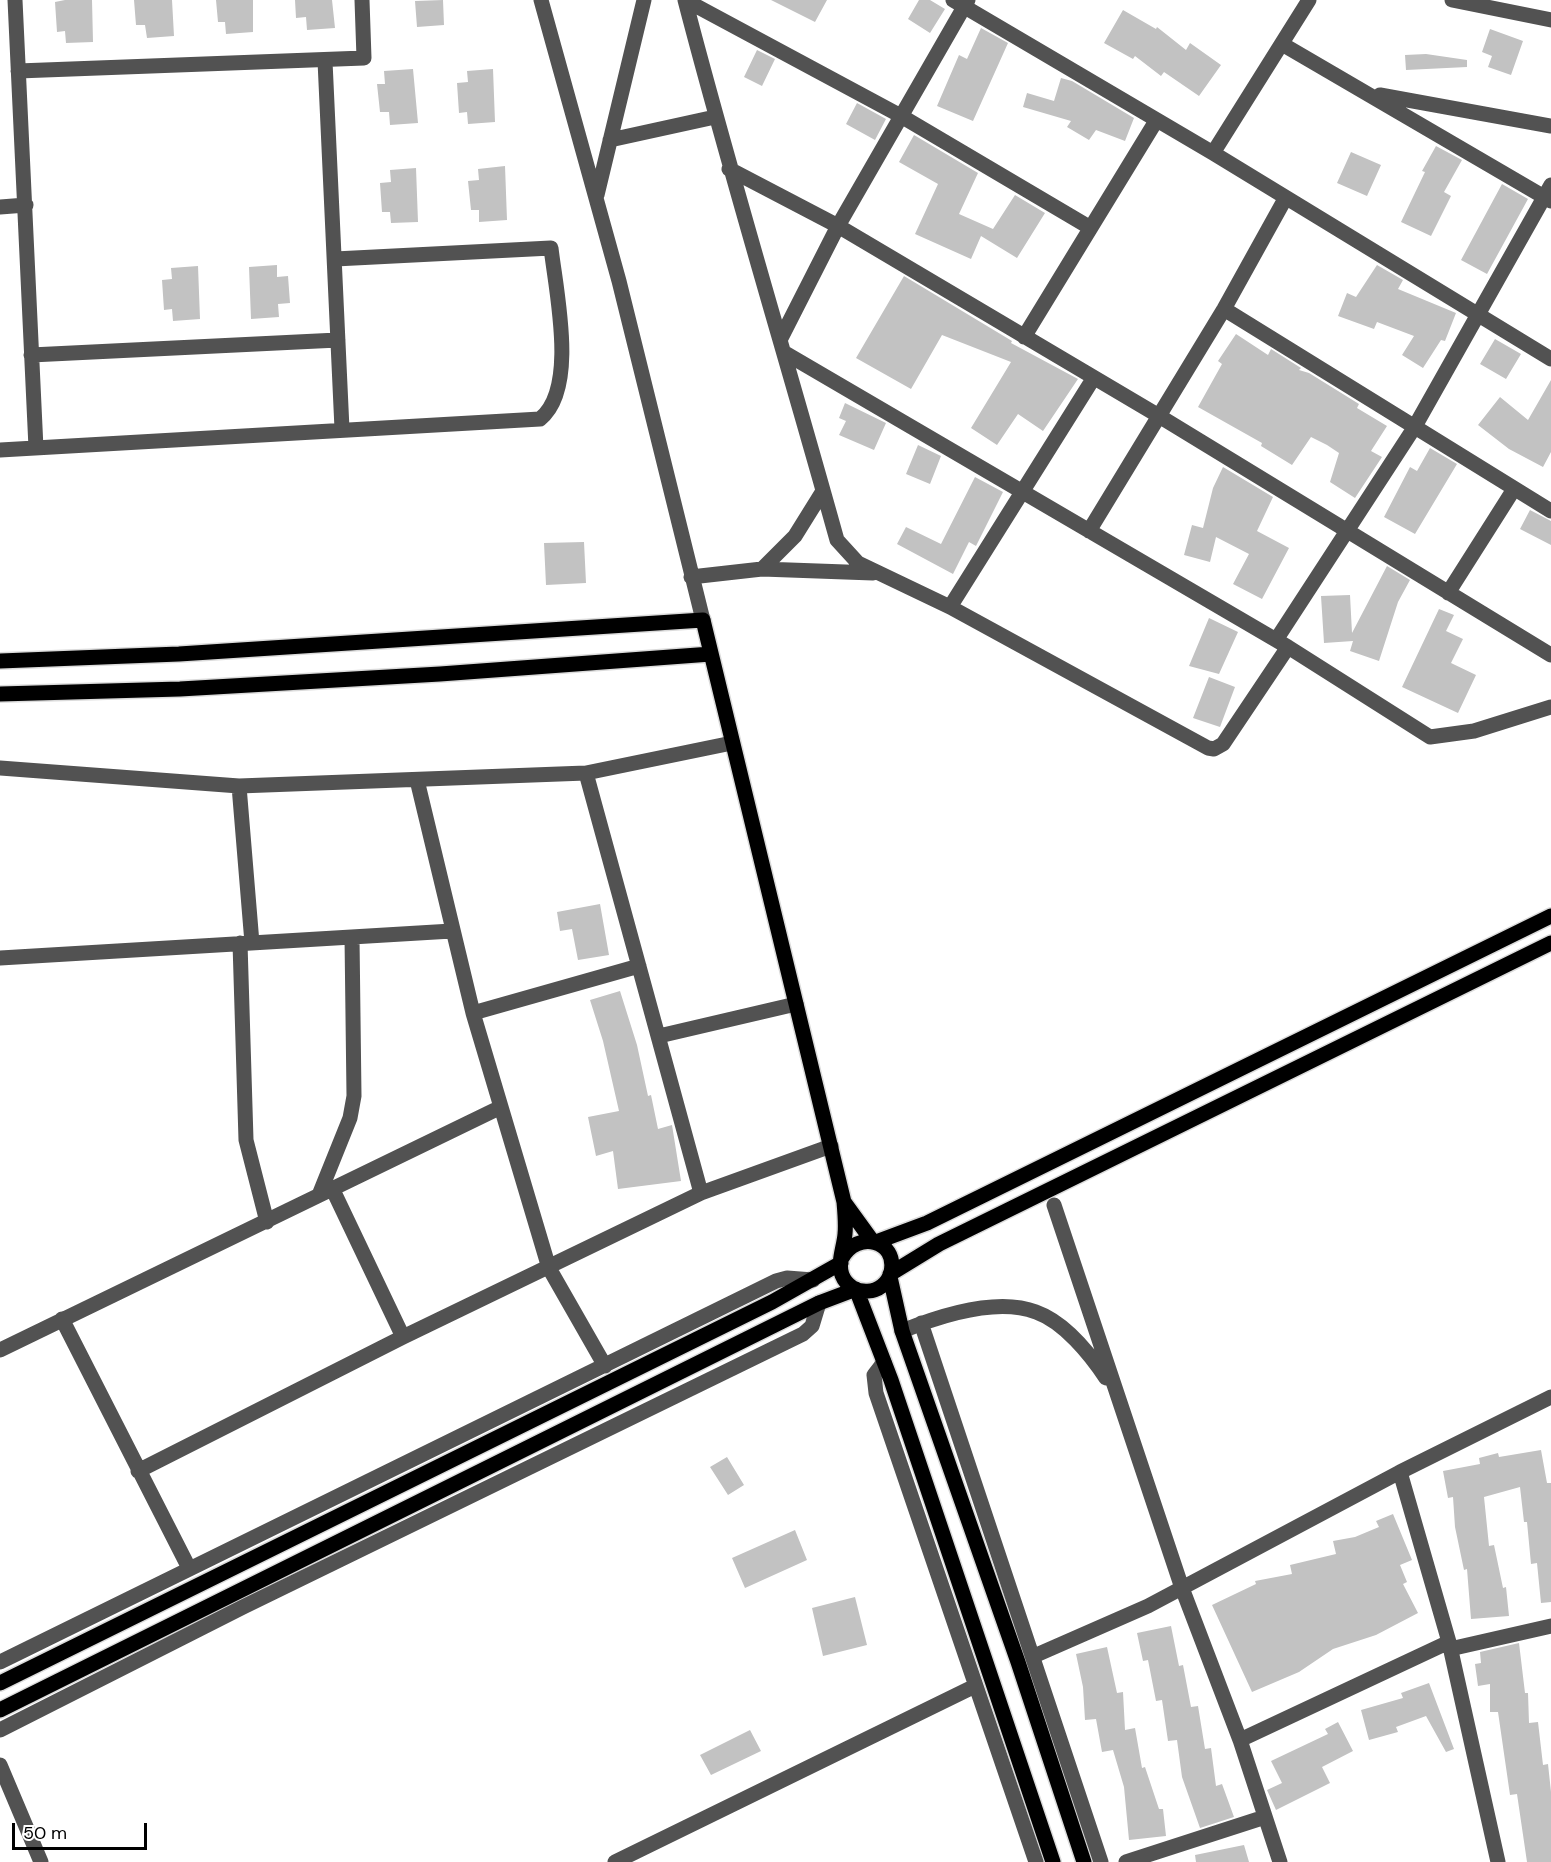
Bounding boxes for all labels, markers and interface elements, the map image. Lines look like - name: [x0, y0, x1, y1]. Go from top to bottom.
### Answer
- scale bar: [15, 1811, 150, 1849]
- text: 50 m: [23, 1821, 67, 1845]

